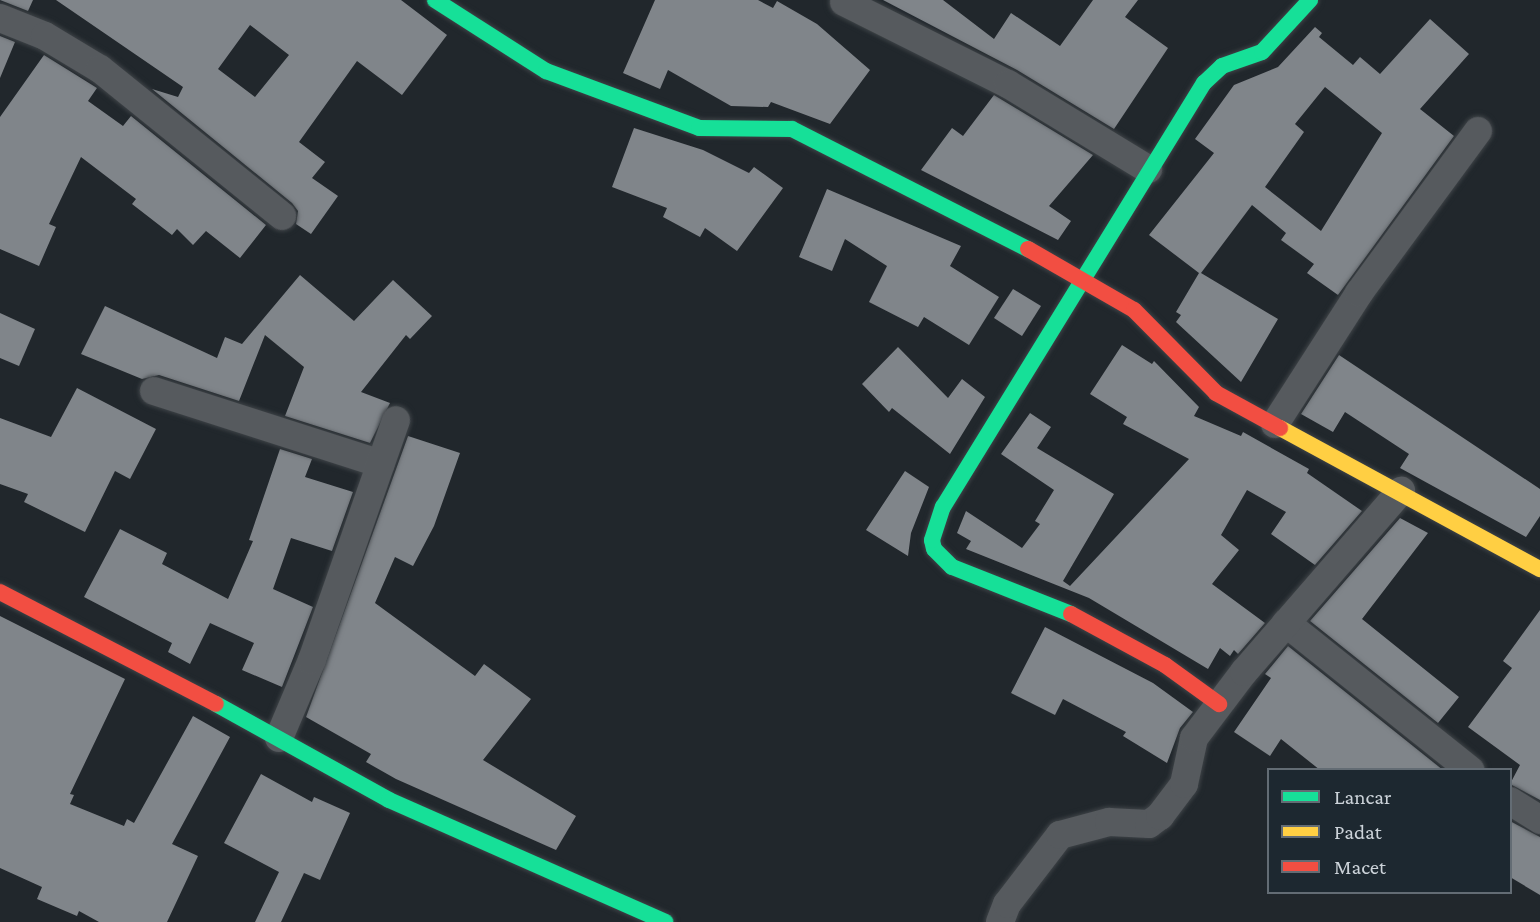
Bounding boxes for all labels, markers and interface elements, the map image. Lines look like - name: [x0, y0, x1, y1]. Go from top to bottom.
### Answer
- legend: [1267, 768, 1512, 894]
- text: Lancar: [1334, 785, 1391, 809]
- text: Padat: [1334, 820, 1382, 844]
- text: Macet: [1334, 855, 1386, 879]

